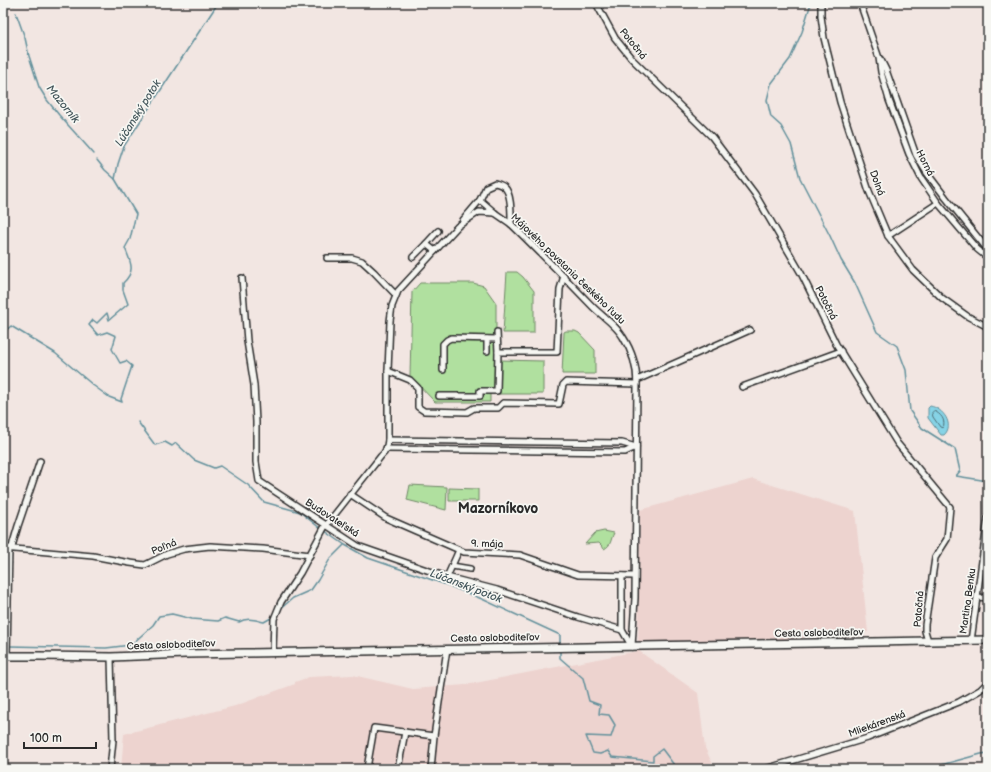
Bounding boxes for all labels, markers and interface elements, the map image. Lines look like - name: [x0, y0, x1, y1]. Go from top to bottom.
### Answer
- street label: Potočná: [617, 26, 649, 62]
- water label: Lúčanský potok: [112, 77, 164, 149]
- water label: Mazorník: [44, 82, 83, 126]
- street label: Horná: [913, 148, 937, 178]
- street label: Dolná: [867, 169, 887, 198]
- street label: Májového povstania českého ľudu: [508, 211, 628, 327]
- street label: Potočná: [812, 284, 840, 322]
- street label: Budovateľská: [303, 496, 361, 540]
- district label: Mazorníkovo: [458, 500, 538, 517]
- street label: Poľná: [150, 536, 179, 557]
- street label: 9. mája: [471, 537, 504, 551]
- water label: Lúčanský potok: [428, 566, 504, 606]
- street label: Martina Benku: [957, 567, 979, 635]
- street label: Potočná: [911, 590, 927, 628]
- street label: Cesta osloboditeľov: [774, 626, 864, 640]
- street label: Cesta osloboditeľov: [450, 631, 540, 645]
- street label: Cesta osloboditeľov: [126, 637, 216, 653]
- street label: Mliekárenská: [847, 708, 907, 740]
- scale bar: [24, 724, 96, 750]
- text: 100 m: [30, 731, 62, 746]

